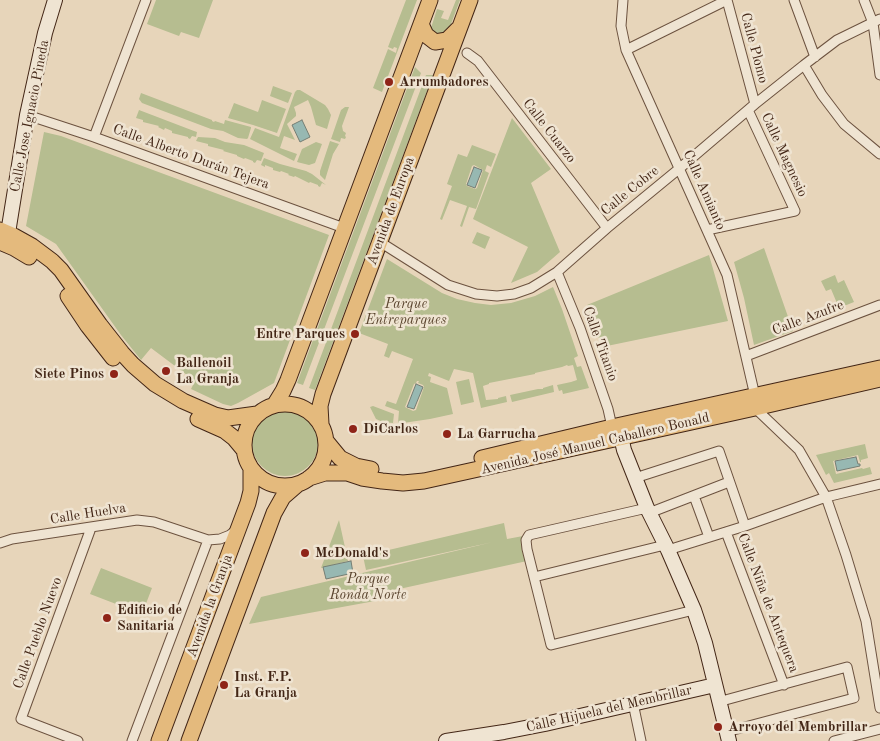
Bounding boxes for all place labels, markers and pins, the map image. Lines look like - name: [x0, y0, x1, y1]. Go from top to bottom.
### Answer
- place label: Arrumbadores: [399, 74, 488, 90]
- marker: Arrumbadores: [383, 76, 395, 88]
- place label: Entre Parques: [256, 326, 345, 342]
- marker: Entre Parques: [349, 328, 361, 340]
- place label: Ballenoil La Granja: [176, 355, 239, 388]
- marker: Ballenoil La Granja: [160, 365, 172, 377]
- place label: Siete Pinos: [34, 366, 104, 382]
- marker: Siete Pinos: [108, 368, 120, 380]
- place label: DiCarlos: [363, 421, 418, 437]
- marker: DiCarlos: [347, 423, 359, 435]
- place label: La Garrucha: [457, 426, 536, 442]
- marker: La Garrucha: [441, 428, 453, 440]
- place label: McDonald's: [315, 545, 388, 561]
- marker: McDonald's: [299, 547, 311, 559]
- place label: Edificio de Sanitaria: [117, 602, 182, 634]
- marker: Edificio de Sanitaria: [101, 612, 113, 624]
- place label: Inst. F.P. La Granja: [234, 669, 297, 702]
- marker: Inst. F.P. La Granja: [218, 679, 230, 691]
- place label: Arroyo del Membrillar: [728, 719, 867, 735]
- marker: Arroyo del Membrillar: [712, 721, 724, 733]

